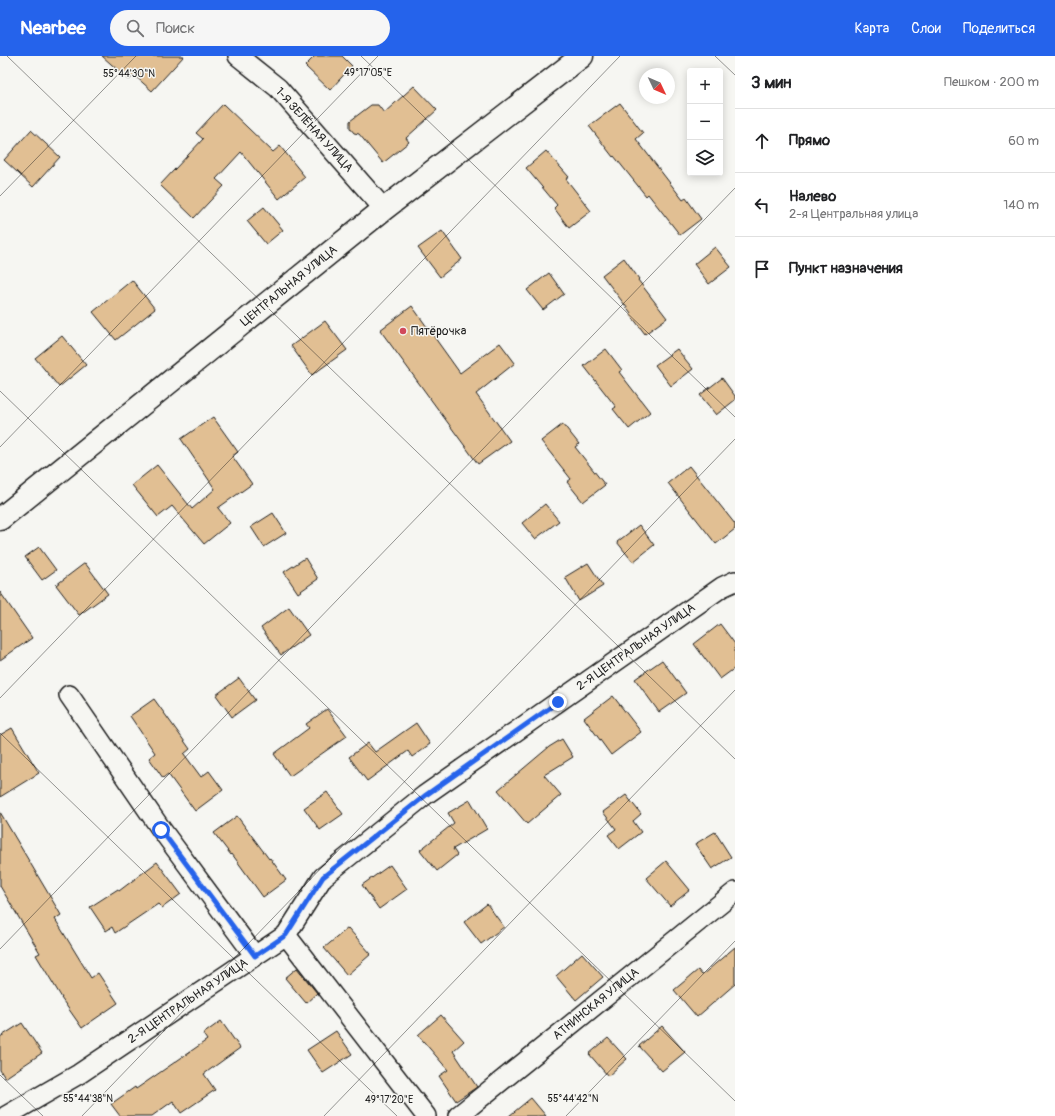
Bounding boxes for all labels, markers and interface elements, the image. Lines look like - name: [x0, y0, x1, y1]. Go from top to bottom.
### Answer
- search box: [110, 10, 390, 46]
- text: Nearbee: [20, 16, 86, 40]
- icon: search: [124, 17, 146, 39]
- text: Поиск: [156, 19, 195, 38]
- text: Карта: [855, 20, 889, 37]
- text: Слои: [911, 20, 941, 37]
- text: Поделиться: [963, 20, 1035, 37]
- text: 49°17'05"E: [344, 67, 392, 79]
- text: 55°44'30"N: [103, 68, 155, 80]
- north arrow: [639, 68, 675, 104]
- map controls: [687, 68, 723, 176]
- button: +: [687, 68, 723, 104]
- text: 3 мин: [751, 72, 791, 93]
- text: Пешком · 200 m: [944, 74, 1039, 90]
- street label: 1-Я ЗЕЛЁНАЯ УЛИЦА: [272, 84, 357, 176]
- button: −: [687, 104, 723, 140]
- icon: ahead: [751, 130, 773, 152]
- text: Прямо: [789, 131, 830, 150]
- text: 60 m: [1008, 133, 1039, 149]
- button: layers: [687, 140, 723, 176]
- text: Налево: [789, 187, 836, 206]
- icon: left: [751, 194, 773, 216]
- text: 140 m: [1003, 197, 1039, 213]
- text: 2-я Центральная улица: [789, 206, 918, 222]
- street label: ЦЕНТРАЛЬНАЯ УЛИЦА: [238, 242, 341, 330]
- icon: arrive: [751, 258, 773, 280]
- text: Пункт назначения: [789, 259, 903, 278]
- place label: Пятёрочка: [411, 324, 467, 339]
- marker: Пятёрочка: [398, 326, 408, 336]
- street label: 2-Я ЦЕНТРАЛЬНАЯ УЛИЦА: [574, 600, 698, 694]
- route end: [549, 693, 567, 711]
- route start: [152, 821, 170, 839]
- street label: 2-Я ЦЕНТРАЛЬНАЯ УЛИЦА: [125, 955, 251, 1047]
- street label: АТНИНСКАЯ УЛИЦА: [550, 965, 642, 1043]
- text: 55°44'38"N: [63, 1093, 113, 1105]
- text: 55°44'42"N: [547, 1093, 599, 1105]
- text: 49°17'20"E: [365, 1094, 413, 1106]

